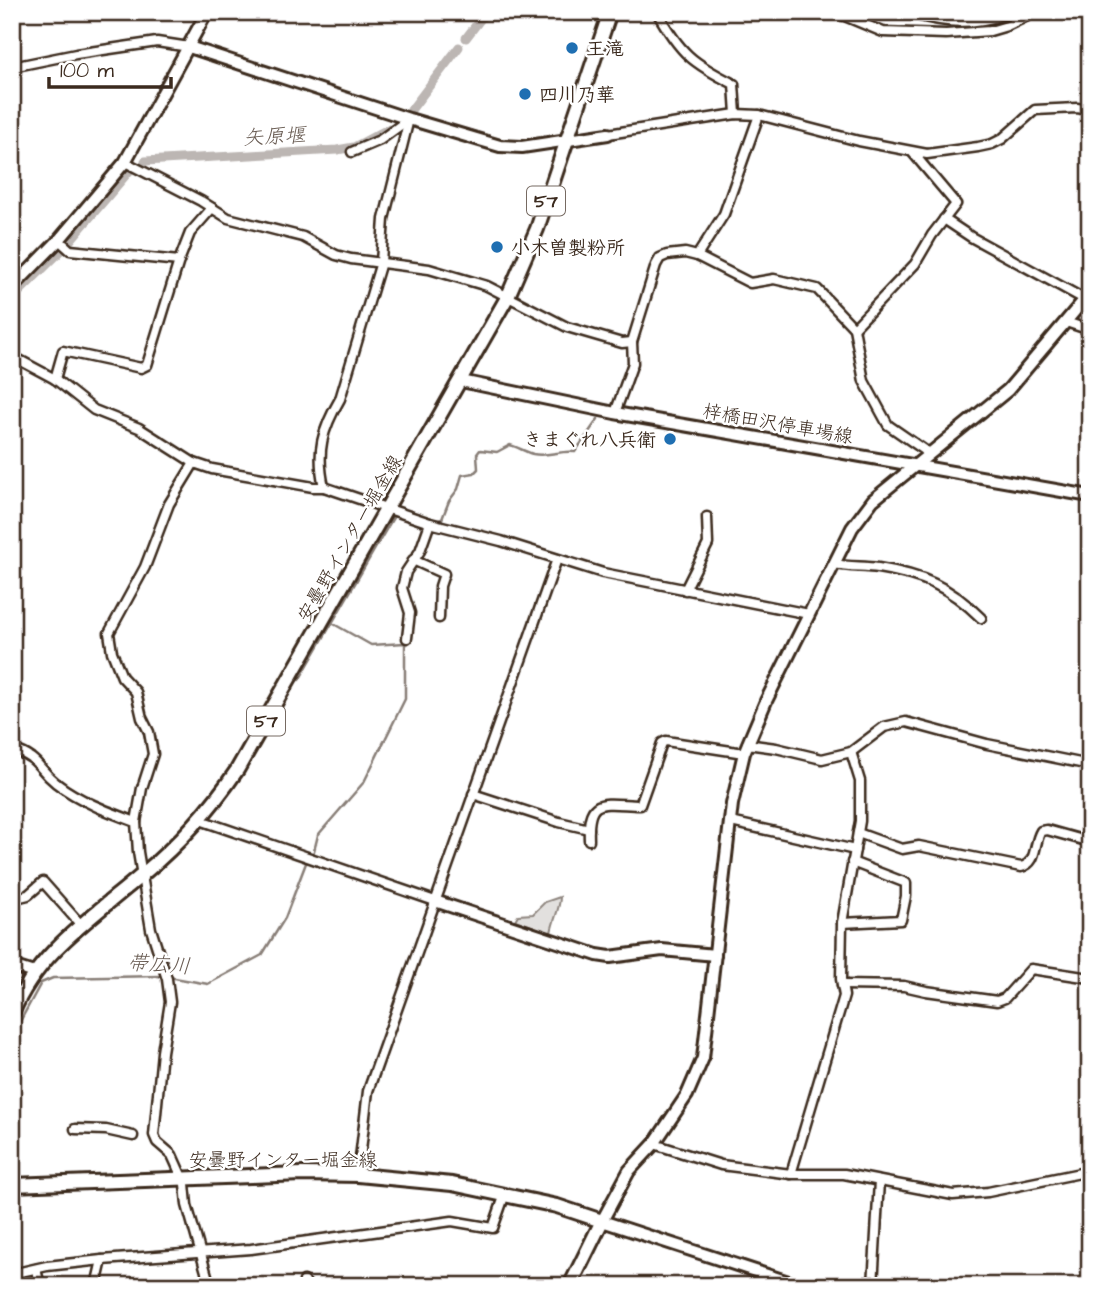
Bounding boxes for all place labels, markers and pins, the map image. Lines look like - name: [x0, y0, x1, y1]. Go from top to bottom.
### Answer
- place label: 王滝: [586, 36, 624, 63]
- marker: 王滝: [564, 40, 580, 56]
- place label: 四川乃華: [539, 82, 615, 109]
- marker: 四川乃華: [517, 86, 533, 102]
- place label: 小木曽製粉所: [511, 235, 625, 262]
- marker: 小木曽製粉所: [489, 239, 505, 255]
- place label: きまぐれ八兵衛: [523, 427, 656, 454]
- marker: きまぐれ八兵衛: [662, 431, 678, 447]

